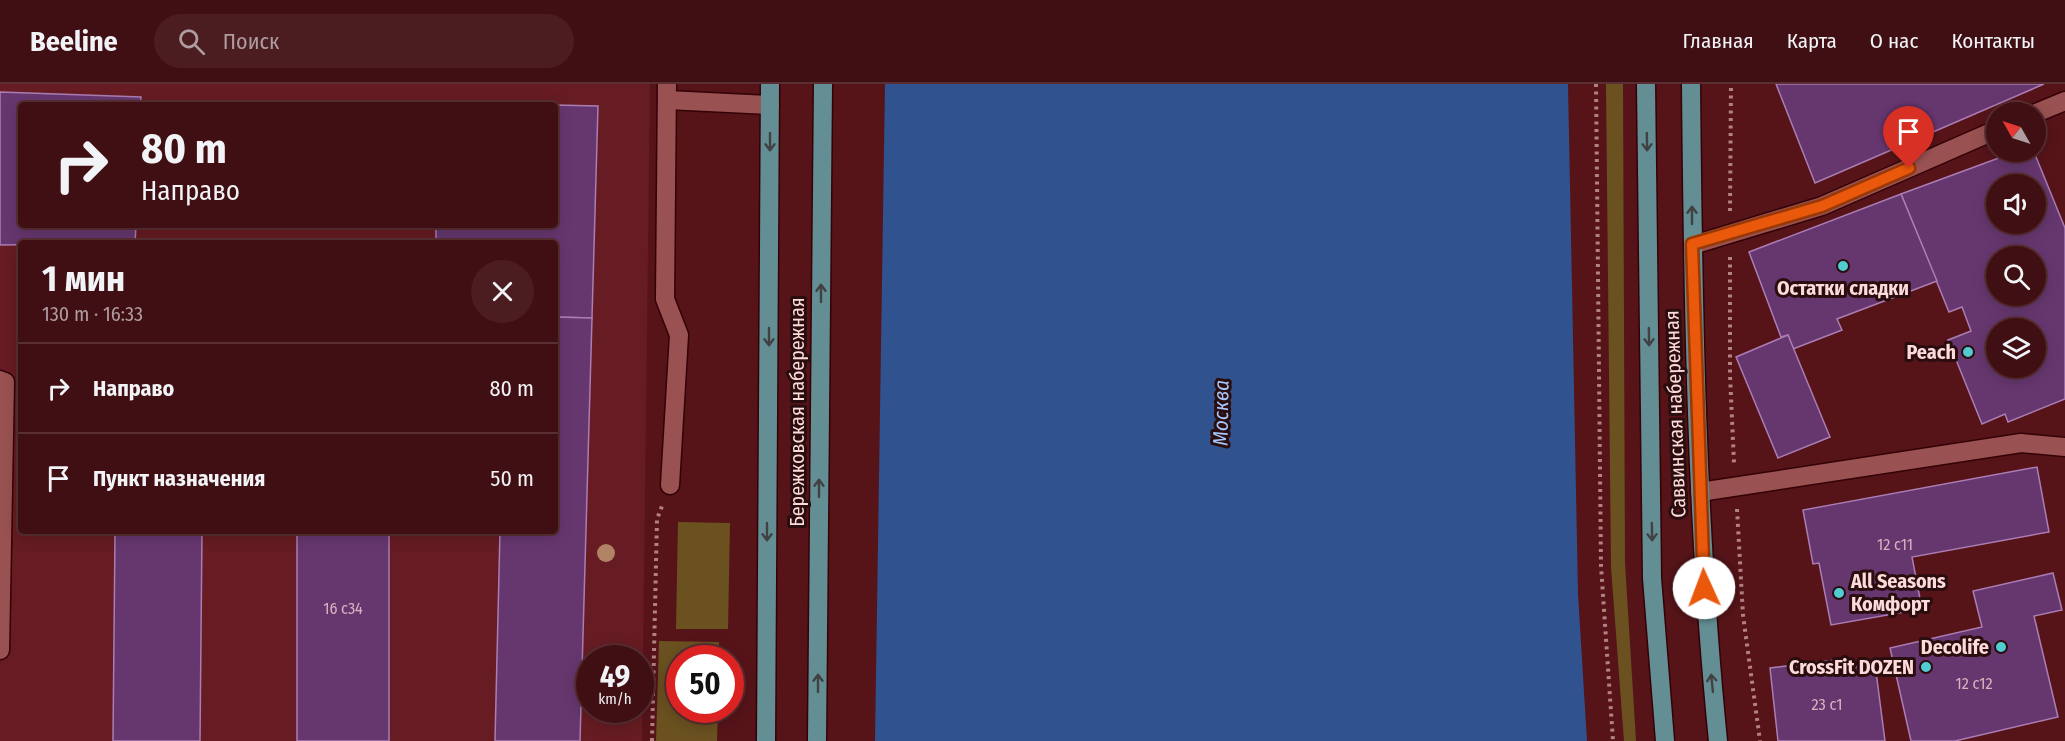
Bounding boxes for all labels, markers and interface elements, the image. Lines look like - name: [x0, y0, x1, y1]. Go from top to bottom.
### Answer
- search box: [154, 14, 574, 68]
- text: Beeline: [30, 25, 118, 58]
- icon: search: [175, 25, 208, 58]
- text: Поиск: [223, 28, 279, 55]
- text: Главная: [1683, 28, 1754, 54]
- text: Карта: [1787, 28, 1837, 54]
- text: О нас: [1870, 28, 1918, 54]
- text: Контакты: [1951, 28, 2035, 54]
- north arrow: [1986, 102, 2046, 162]
- map controls: [1986, 102, 2046, 378]
- pin: [1883, 106, 1934, 168]
- icon: arrive: [1892, 115, 1925, 148]
- text: 80 m: [141, 124, 227, 174]
- icon: right: [42, 126, 120, 204]
- one-way arrow: [764, 132, 776, 152]
- one-way arrow: [1641, 132, 1653, 152]
- button: sound: [1986, 174, 2046, 234]
- text: Направо: [141, 175, 240, 207]
- one-way arrow: [1686, 206, 1698, 226]
- button: search: [1986, 246, 2046, 306]
- text: 1 мин: [42, 257, 125, 301]
- marker: Остатки сладки: [1836, 259, 1850, 273]
- button: close: [471, 260, 534, 323]
- place label: Остатки сладки: [1777, 276, 1909, 300]
- one-way arrow: [815, 283, 827, 303]
- street label: Бережковская набережная: [785, 297, 809, 527]
- text: 130 m · 16:33: [42, 302, 143, 326]
- street label: Саввинская набережная: [1659, 310, 1691, 518]
- button: layers: [1986, 318, 2046, 378]
- one-way arrow: [763, 327, 775, 347]
- one-way arrow: [1643, 327, 1655, 347]
- place label: Peach: [1907, 340, 1956, 364]
- marker: Peach: [1961, 345, 1975, 359]
- icon: right: [42, 372, 75, 405]
- text: Направо: [93, 375, 174, 402]
- text: 80 m: [489, 375, 534, 402]
- water label: Москва: [1207, 380, 1235, 446]
- icon: arrive: [42, 462, 75, 495]
- text: Пункт назначения: [93, 465, 265, 492]
- text: 50 m: [490, 465, 534, 492]
- one-way arrow: [813, 478, 825, 498]
- one-way arrow: [761, 522, 773, 542]
- one-way arrow: [1646, 522, 1657, 542]
- house number: 12 с11: [1877, 535, 1913, 554]
- position arrow: [1672, 556, 1736, 620]
- place label: All Seasons Комфорт: [1850, 569, 1946, 616]
- marker: All Seasons Комфорт: [1832, 586, 1846, 600]
- house number: 16 с34: [323, 599, 363, 618]
- place label: Decolife: [1921, 635, 1989, 659]
- marker: Decolife: [1994, 640, 2008, 654]
- speed limit sign: 50: [666, 645, 744, 723]
- place label: CrossFit DOZEN: [1789, 655, 1914, 679]
- text: 49: [600, 659, 630, 695]
- marker: CrossFit DOZEN: [1919, 660, 1933, 674]
- one-way arrow: [812, 673, 824, 693]
- one-way arrow: [1706, 673, 1717, 693]
- house number: 12 с12: [1955, 674, 1993, 693]
- text: km/h: [598, 690, 632, 708]
- house number: 23 с1: [1812, 695, 1842, 714]

